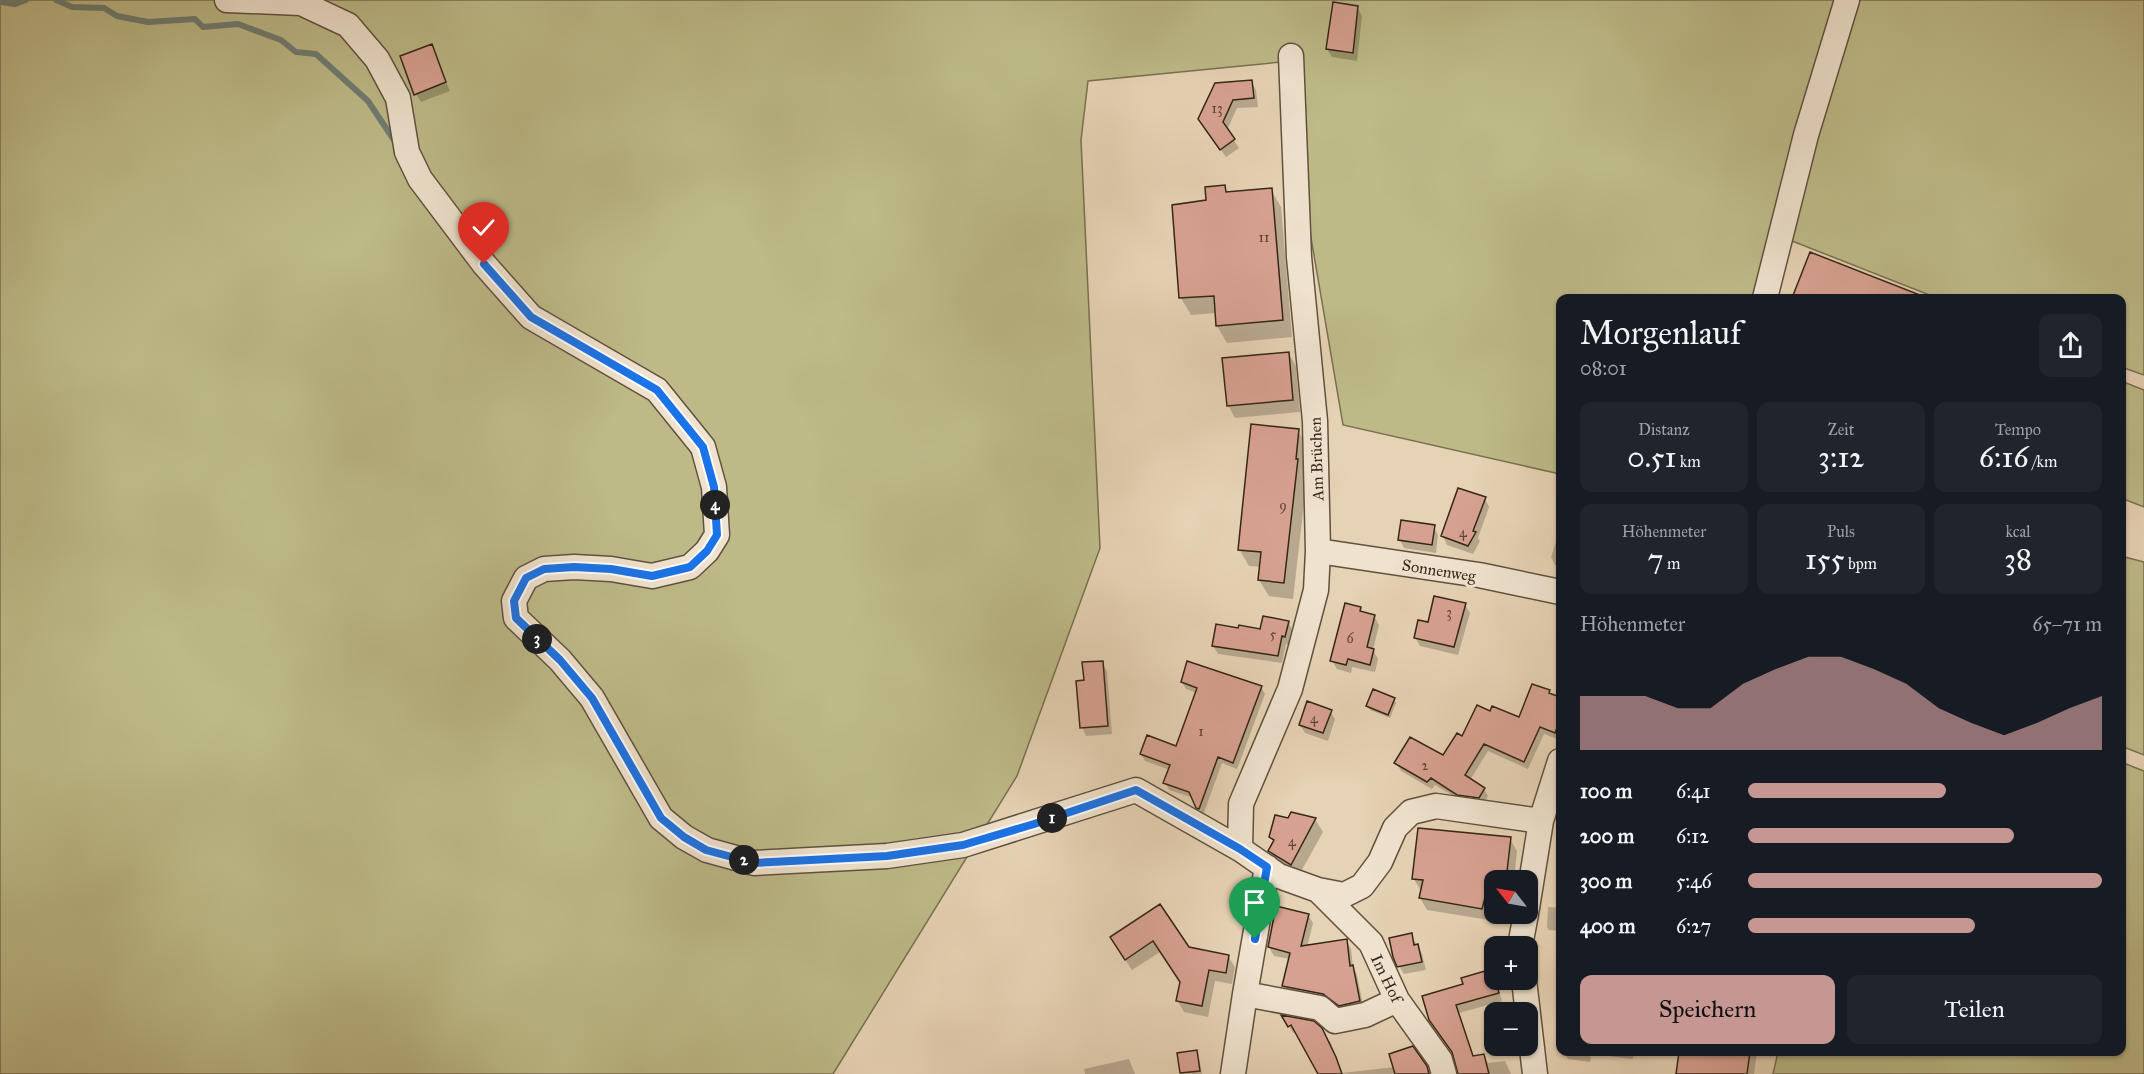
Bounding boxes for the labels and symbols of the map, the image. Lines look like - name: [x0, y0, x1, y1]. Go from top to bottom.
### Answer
- house number: 13: [1211, 100, 1223, 117]
- pin: [458, 202, 509, 264]
- house number: 11: [1258, 229, 1270, 246]
- street label: Am Brüchen: [1306, 416, 1327, 502]
- pin: 4: [700, 490, 730, 520]
- house number: 9: [1279, 497, 1287, 514]
- house number: 4: [1459, 524, 1468, 541]
- street label: Sonnenweg: [1401, 555, 1478, 587]
- house number: 3: [1446, 604, 1452, 621]
- pin: 3: [522, 624, 552, 654]
- house number: 5: [1270, 626, 1277, 643]
- house number: 6: [1346, 630, 1354, 647]
- house number: 4: [1310, 710, 1319, 727]
- house number: 1: [1198, 723, 1204, 740]
- house number: 2: [1422, 757, 1429, 774]
- pin: 1: [1037, 803, 1067, 833]
- house number: 4: [1288, 833, 1297, 850]
- pin: 2: [729, 845, 759, 875]
- north arrow: [1484, 870, 1538, 924]
- pin: [1229, 877, 1280, 939]
- street label: Im Hof: [1367, 951, 1407, 1008]

